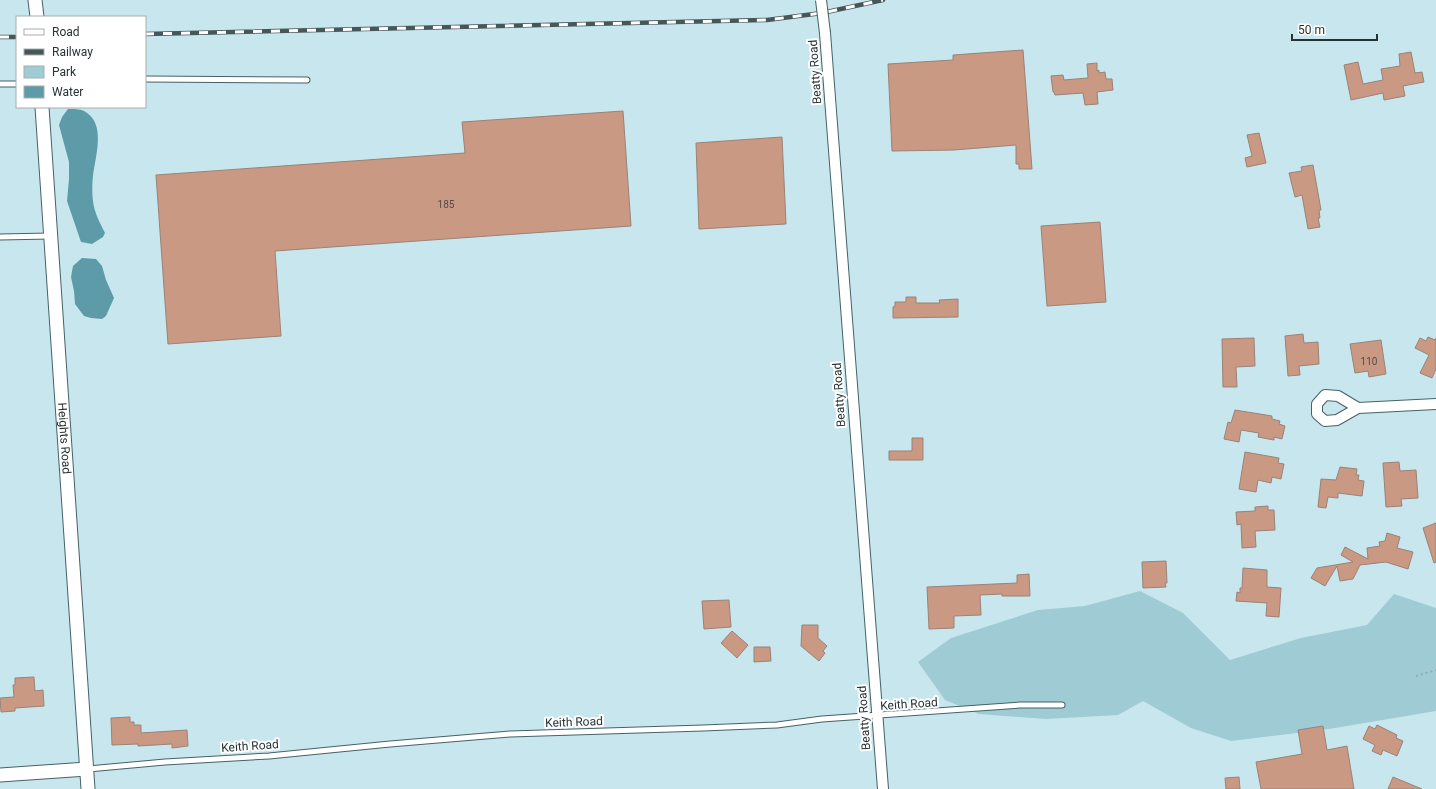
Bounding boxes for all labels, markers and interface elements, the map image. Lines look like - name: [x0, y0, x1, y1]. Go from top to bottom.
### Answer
- legend: [16, 16, 146, 108]
- scale bar: [1292, 16, 1377, 42]
- text: 50 m: [1298, 23, 1325, 37]
- text: Road: [52, 25, 80, 39]
- street label: Beatty Road: [806, 39, 824, 105]
- text: Railway: [52, 45, 93, 59]
- text: Park: [52, 65, 77, 79]
- text: Water: [52, 85, 83, 99]
- house number: 185: [438, 199, 455, 210]
- house number: 110: [1361, 356, 1378, 367]
- street label: Beatty Road: [830, 362, 848, 428]
- street label: Heights Road: [55, 402, 74, 475]
- street label: Beatty Road: [855, 685, 873, 751]
- street label: Keith Road: [880, 695, 938, 713]
- street label: Keith Road: [545, 714, 603, 730]
- street label: Keith Road: [221, 737, 279, 755]

